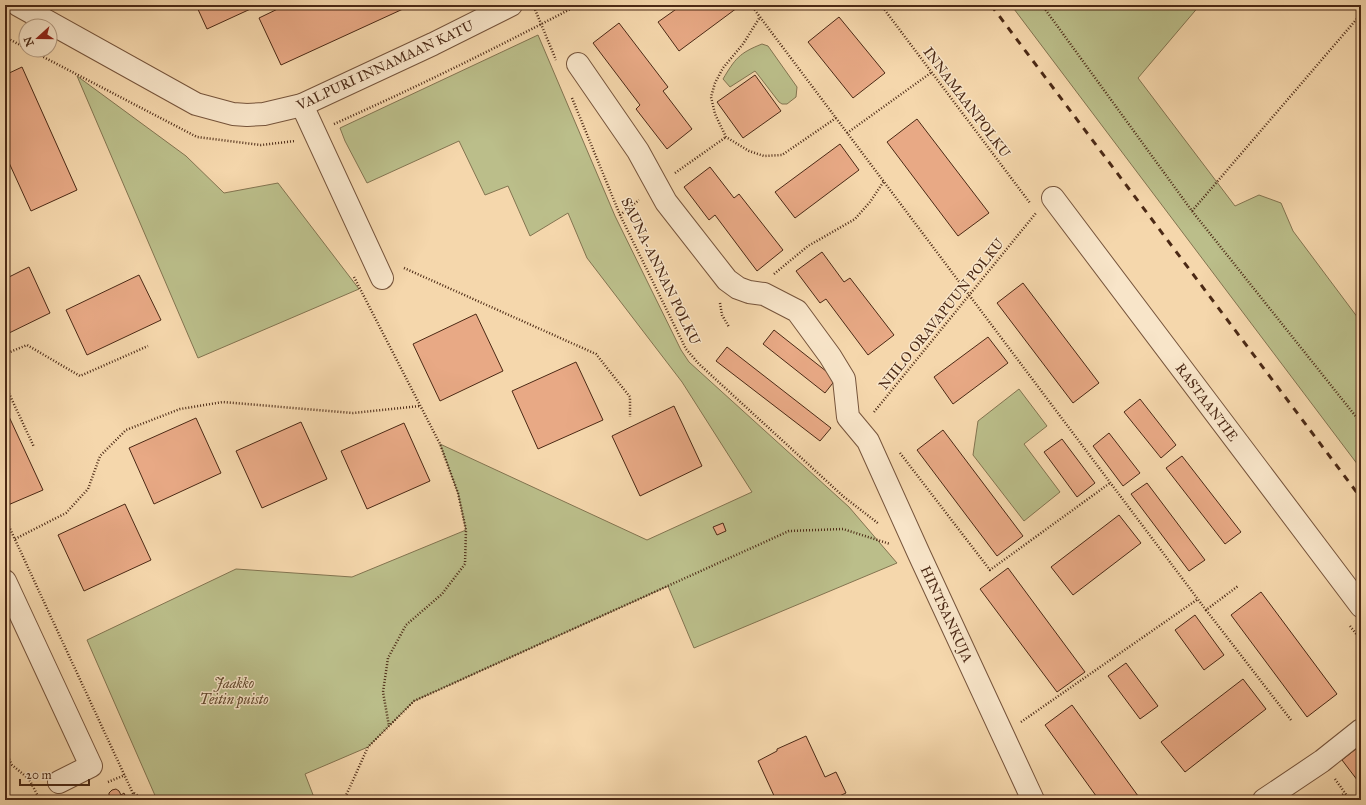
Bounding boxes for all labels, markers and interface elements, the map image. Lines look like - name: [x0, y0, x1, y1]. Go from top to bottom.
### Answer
- street label: VALPURI INNAMAAN KATU: [293, 16, 477, 114]
- north arrow: [18, 18, 58, 58]
- text: N: [21, 34, 37, 48]
- street label: INNAMAANPOLKU: [920, 44, 1014, 162]
- street label: SAUNA-ANNAN POLKU: [617, 195, 704, 349]
- street label: NIILO ORAVAPUUN POLKU: [875, 235, 1008, 393]
- street label: RASTAANTIE: [1172, 360, 1241, 445]
- street label: HINTSANKUJA: [916, 563, 977, 666]
- park label: Jaakko Teitin puisto: [200, 675, 268, 709]
- scale bar: [20, 761, 89, 787]
- text: 20 m: [26, 768, 52, 782]

